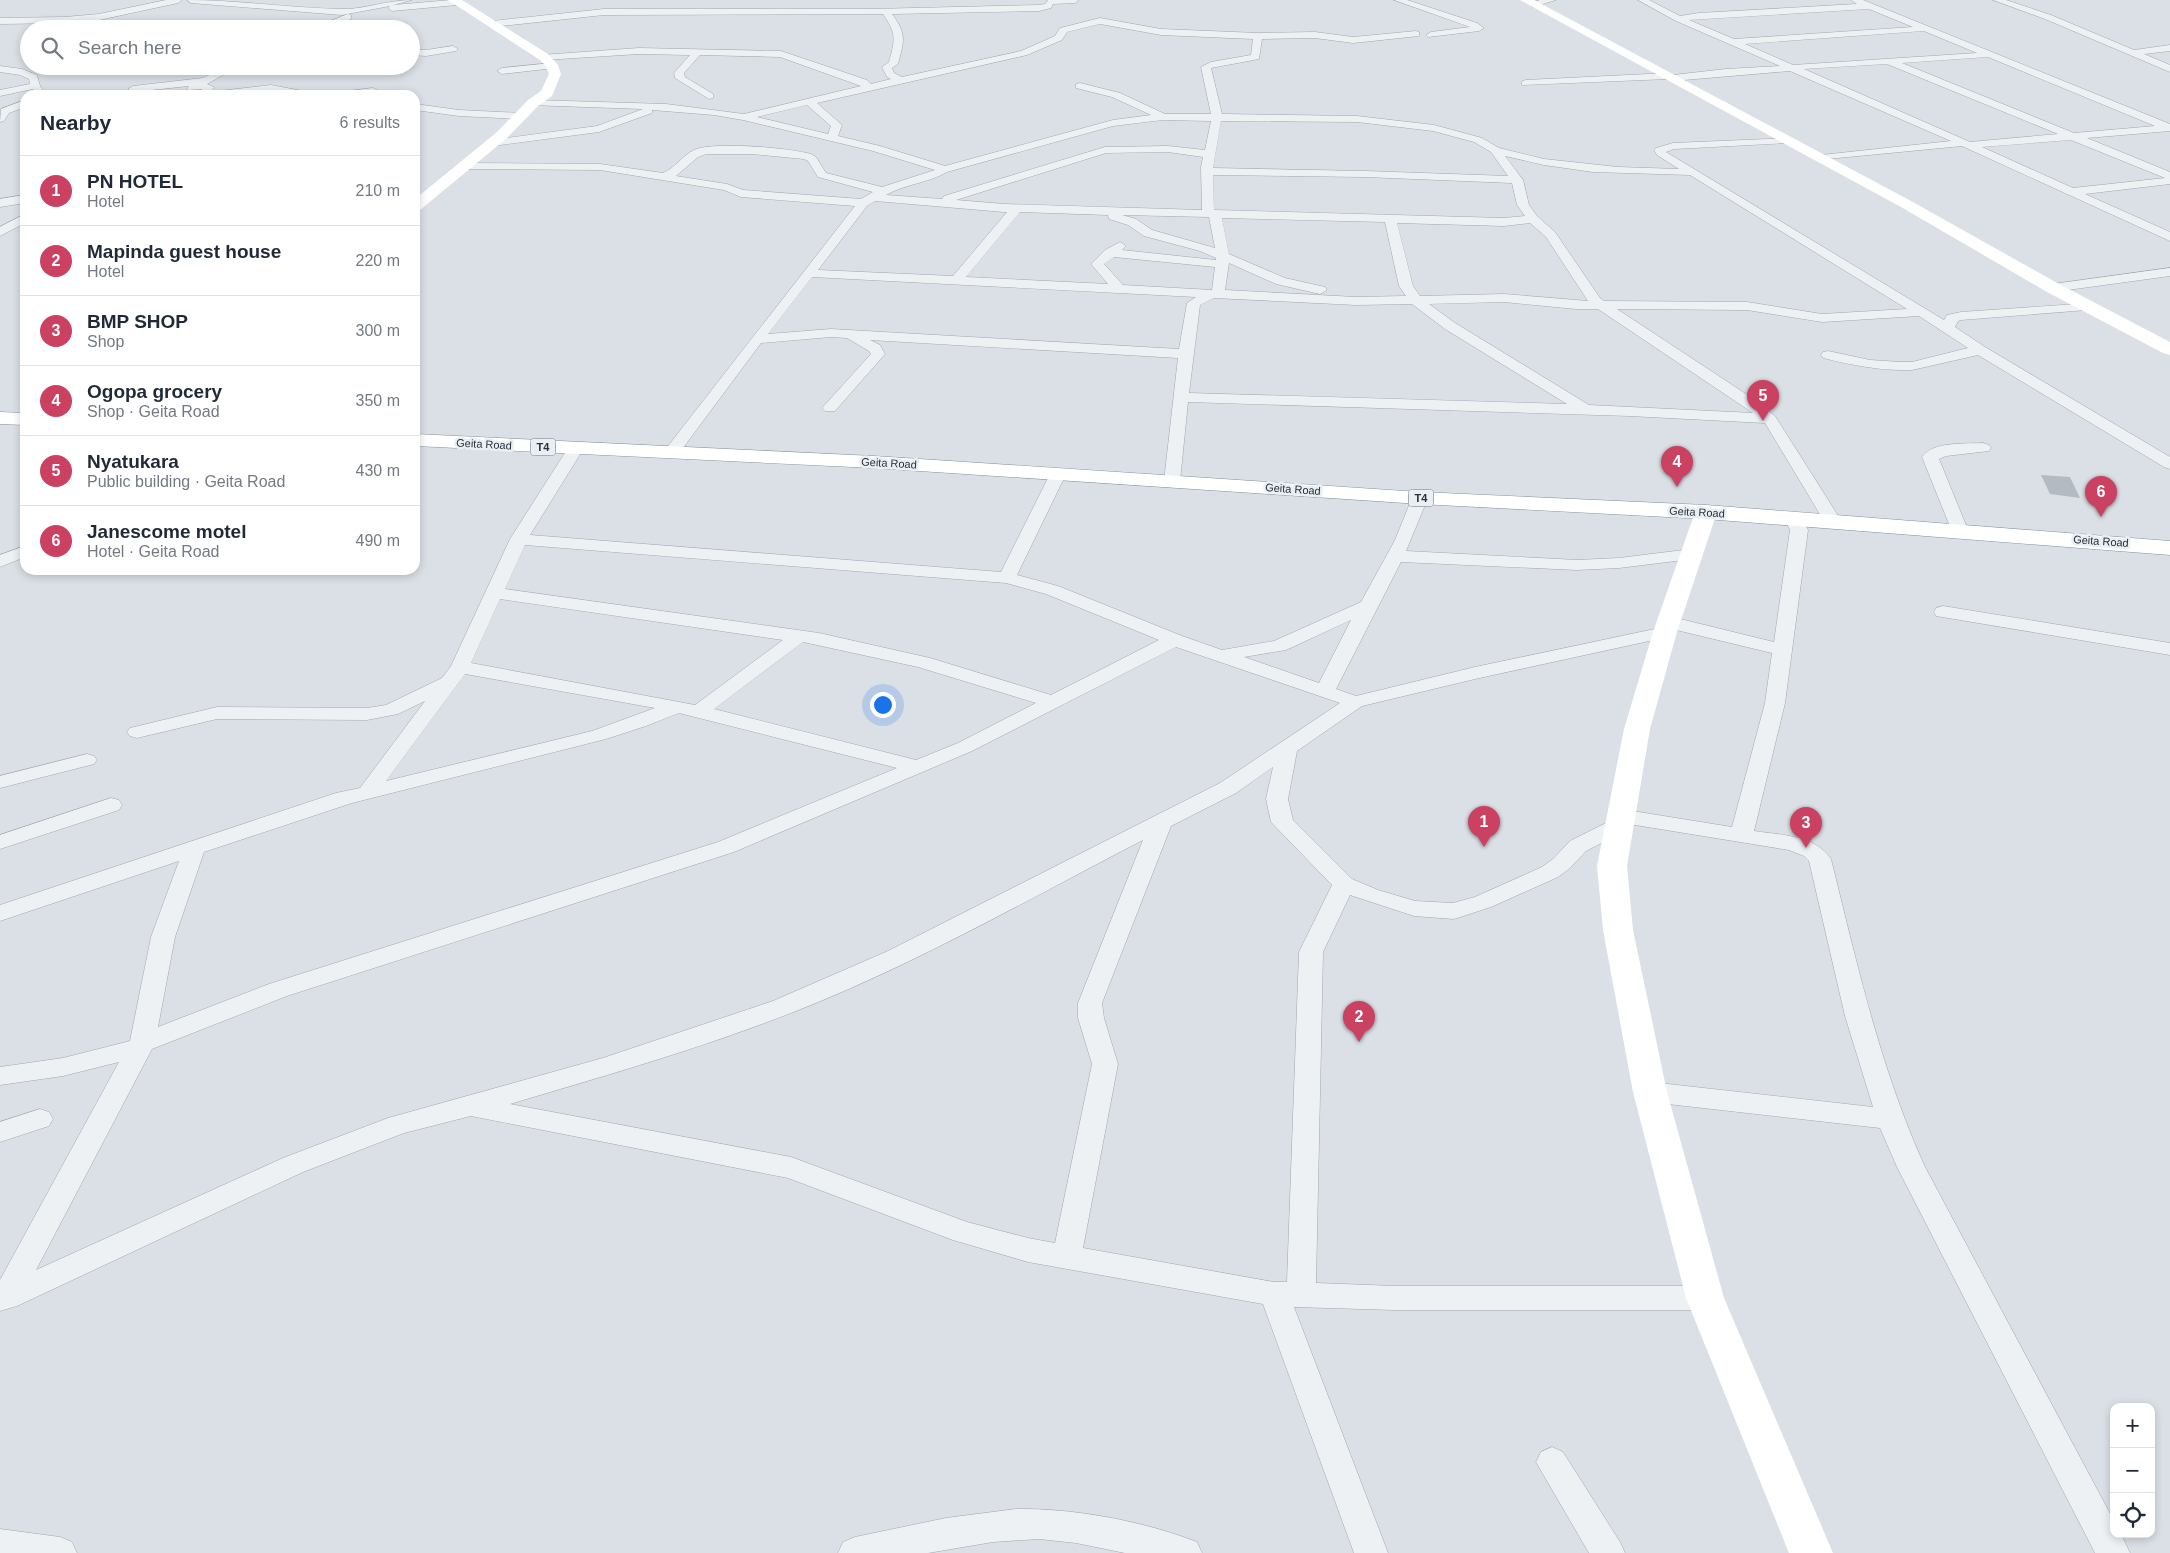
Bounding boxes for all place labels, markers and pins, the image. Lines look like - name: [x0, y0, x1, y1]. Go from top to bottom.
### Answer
- pin: 5: [1747, 380, 1779, 421]
- pin: 4: [1661, 446, 1693, 487]
- pin: 6: [2085, 476, 2117, 517]
- pin: 1: [1468, 806, 1500, 847]
- pin: 3: [1790, 807, 1822, 848]
- pin: 2: [1343, 1001, 1375, 1042]

